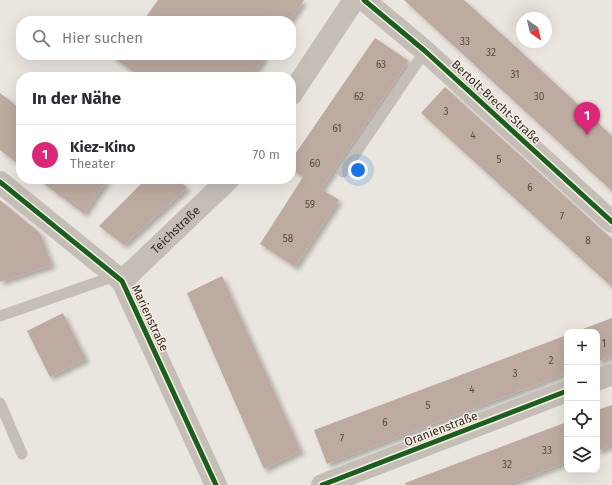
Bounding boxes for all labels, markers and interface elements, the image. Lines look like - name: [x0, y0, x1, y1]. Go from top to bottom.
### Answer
- north arrow: [516, 12, 552, 48]
- search box: [16, 16, 296, 60]
- icon: search: [30, 27, 52, 49]
- text: Hier suchen: [62, 29, 143, 47]
- house number: 33: [460, 36, 470, 48]
- house number: 32: [486, 47, 496, 59]
- street label: Bertolt-Brecht-Straße: [449, 57, 543, 147]
- house number: 63: [376, 59, 386, 71]
- house number: 31: [510, 69, 520, 81]
- text: In der Nähe: [32, 88, 121, 109]
- house number: 62: [354, 91, 364, 103]
- house number: 30: [534, 91, 545, 103]
- pin: 1: [574, 102, 600, 135]
- house number: 3: [444, 106, 449, 118]
- house number: 61: [332, 123, 342, 135]
- house number: 4: [470, 130, 476, 142]
- text: Kiez-Kino: [70, 138, 136, 156]
- text: 1: [42, 147, 48, 162]
- text: 70 m: [253, 147, 280, 162]
- house number: 5: [496, 154, 502, 166]
- text: Theater: [70, 156, 115, 171]
- house number: 60: [310, 158, 321, 170]
- your location: [348, 160, 368, 180]
- house number: 6: [527, 182, 533, 194]
- house number: 59: [305, 199, 315, 211]
- street label: Teichstraße: [148, 203, 203, 257]
- house number: 7: [560, 211, 565, 223]
- house number: 58: [283, 233, 294, 245]
- house number: 8: [585, 235, 591, 247]
- street label: Marienstraße: [128, 283, 172, 353]
- map controls: [564, 329, 600, 473]
- button: +: [564, 329, 600, 365]
- house number: 1: [602, 338, 606, 350]
- house number: 2: [549, 355, 554, 367]
- button: −: [564, 365, 600, 401]
- house number: 3: [513, 368, 518, 380]
- house number: 4: [469, 384, 475, 396]
- house number: 5: [425, 400, 431, 412]
- button: locate: [564, 401, 600, 437]
- street label: Oranienstraße: [402, 409, 480, 449]
- house number: 6: [382, 417, 388, 429]
- house number: 7: [340, 433, 345, 445]
- button: layers: [564, 437, 600, 473]
- house number: 33: [542, 445, 552, 457]
- house number: 32: [502, 459, 512, 471]

